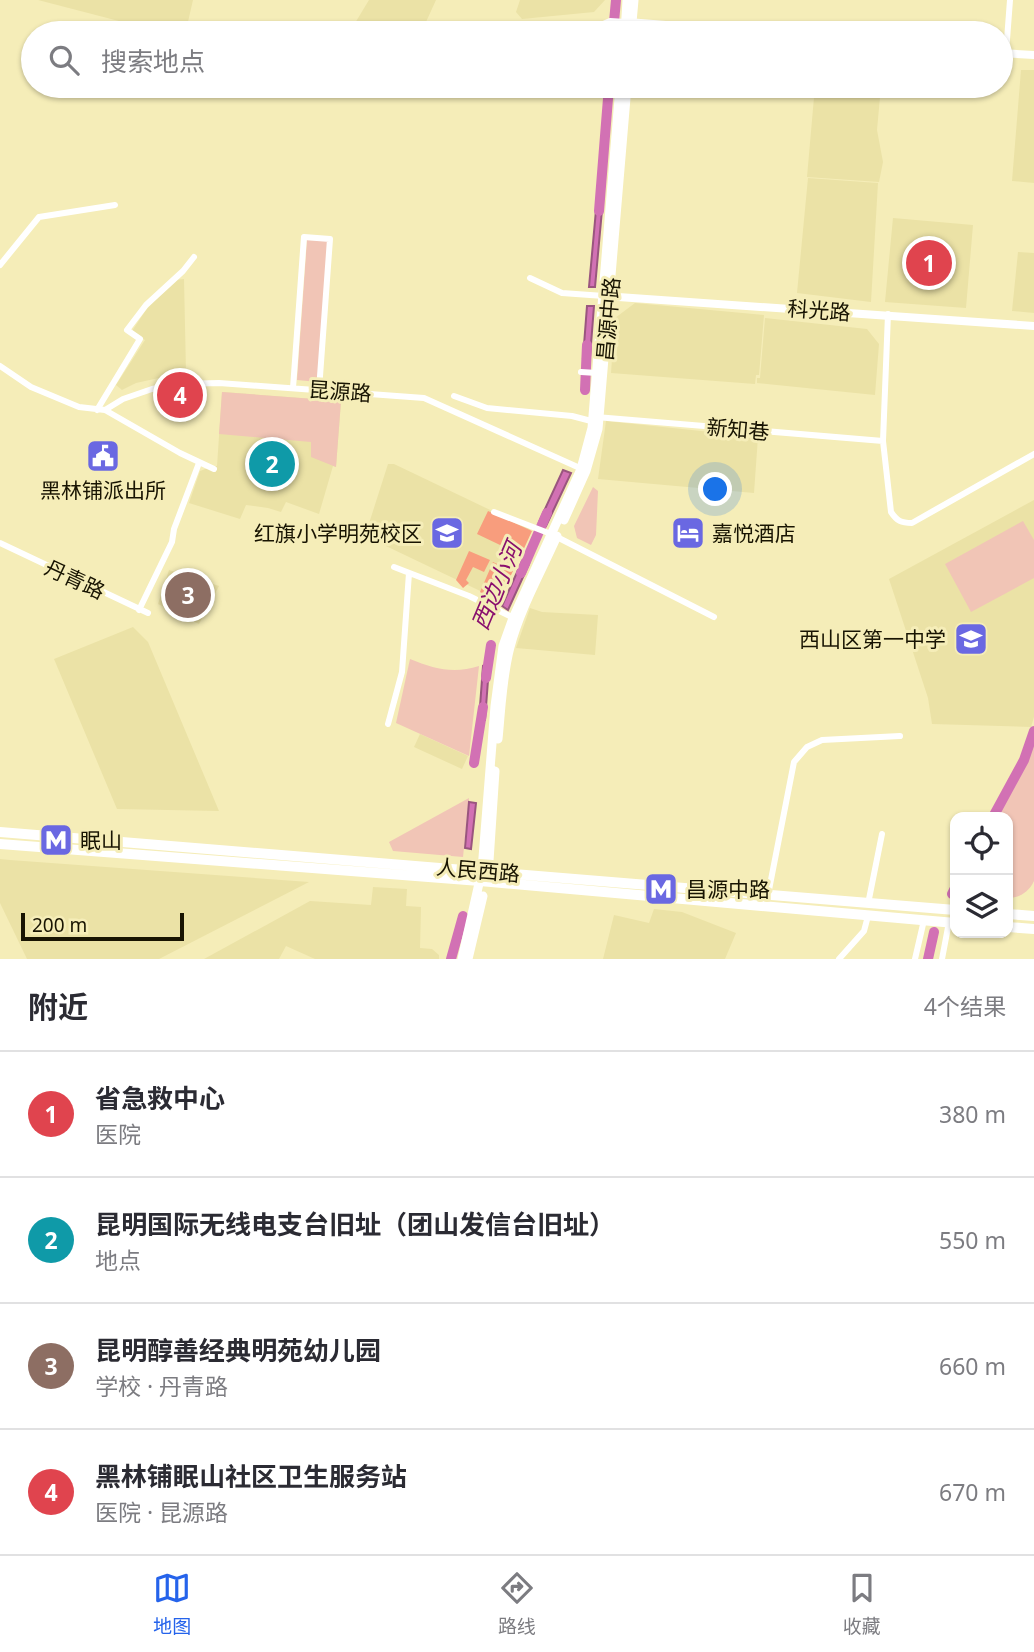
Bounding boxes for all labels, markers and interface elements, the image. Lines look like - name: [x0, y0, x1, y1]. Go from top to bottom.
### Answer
- search box: [21, 21, 1013, 98]
- icon: search: [45, 41, 83, 79]
- text: 搜索地点: [101, 43, 205, 79]
- pin: 1: [906, 237, 952, 289]
- street label: 昌源中路: [590, 276, 626, 362]
- street label: 科光路: [787, 294, 851, 326]
- pin: 4: [157, 369, 203, 421]
- street label: 昆源路: [308, 375, 372, 407]
- street label: 新知巷: [705, 412, 771, 446]
- public building icon: 黑林铺派出所: [84, 437, 122, 475]
- pin: 2: [249, 438, 295, 490]
- your location: [698, 472, 732, 506]
- place label: 黑林铺派出所: [40, 476, 166, 504]
- school or university icon: 红旗小学明苑校区: [428, 514, 466, 552]
- hotel icon: 嘉悦酒店: [669, 514, 707, 552]
- place label: 红旗小学明苑校区: [254, 519, 422, 547]
- place label: 嘉悦酒店: [712, 519, 796, 547]
- water label: 西边小河: [463, 534, 530, 635]
- street label: 丹青路: [41, 553, 109, 605]
- pin: 3: [165, 569, 211, 621]
- school or university icon: 西山区第一中学: [952, 620, 990, 658]
- place label: 西山区第一中学: [799, 625, 946, 653]
- map controls: [950, 812, 1013, 938]
- button: locate: [950, 812, 1013, 875]
- metro station icon: 眠山: [37, 821, 75, 859]
- place label: 眠山: [80, 826, 122, 854]
- street label: 人民西路: [435, 852, 521, 888]
- metro station icon: 昌源中路: [642, 870, 680, 908]
- place label: 昌源中路: [686, 875, 770, 903]
- button: layers: [950, 875, 1013, 938]
- scale bar: [21, 910, 184, 942]
- text: 200 m: [32, 912, 87, 938]
- text: 附近: [28, 986, 88, 1027]
- text: 4个结果: [924, 990, 1006, 1022]
- text: 省急救中心: [95, 1080, 225, 1116]
- text: 1: [44, 1098, 58, 1130]
- text: 380 m: [939, 1098, 1006, 1130]
- text: 医院: [95, 1118, 141, 1150]
- text: 昆明国际无线电支台旧址（团山发信台旧址）: [95, 1206, 615, 1242]
- text: 2: [44, 1224, 58, 1256]
- text: 550 m: [939, 1224, 1006, 1256]
- text: 地点: [95, 1244, 141, 1276]
- text: 昆明醇善经典明苑幼儿园: [95, 1332, 381, 1368]
- text: 3: [44, 1350, 58, 1382]
- text: 660 m: [939, 1350, 1006, 1382]
- text: 学校 · 丹青路: [95, 1370, 228, 1402]
- text: 黑林铺眠山社区卫生服务站: [95, 1458, 407, 1494]
- text: 4: [44, 1476, 58, 1508]
- text: 670 m: [939, 1476, 1006, 1508]
- text: 医院 · 昆源路: [95, 1496, 228, 1528]
- tab: 地图: [153, 1569, 191, 1639]
- tab: 路线: [498, 1569, 536, 1639]
- tab: 收藏: [843, 1569, 881, 1639]

